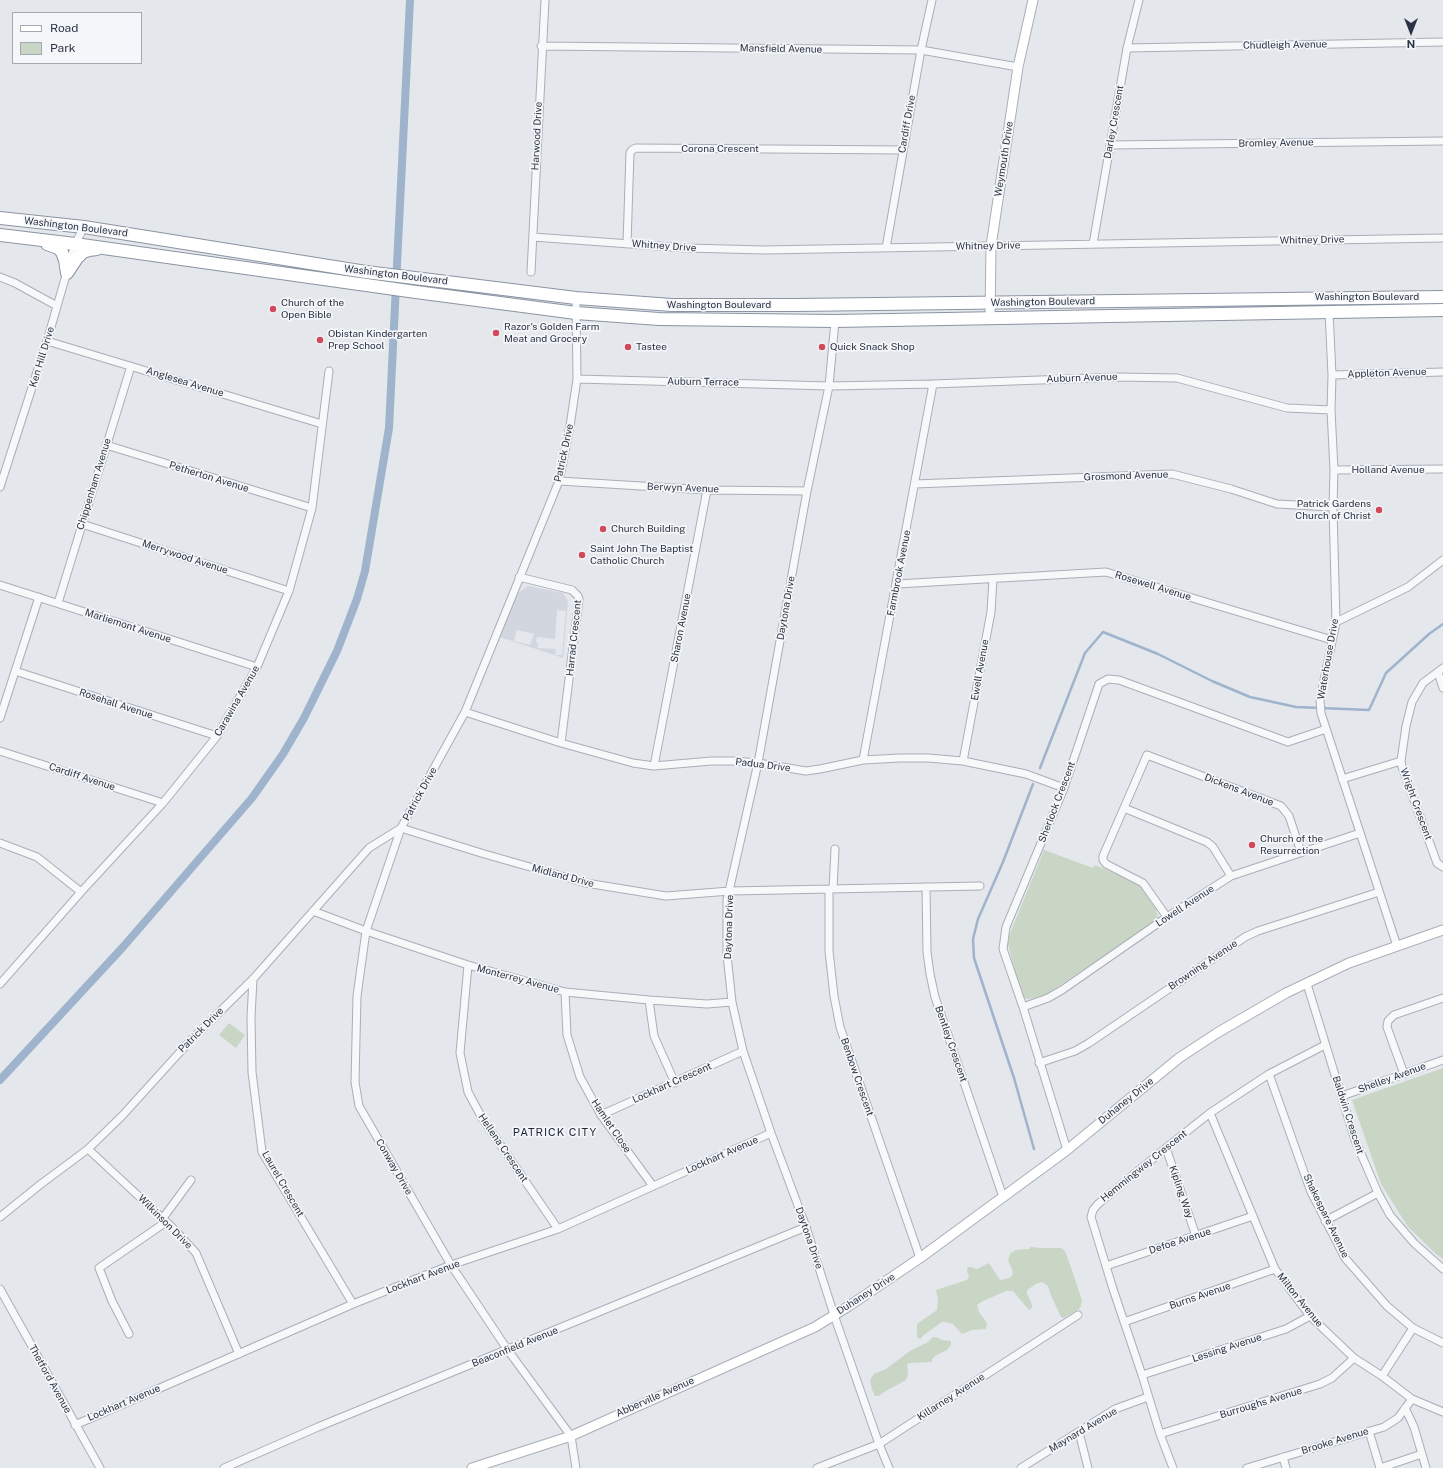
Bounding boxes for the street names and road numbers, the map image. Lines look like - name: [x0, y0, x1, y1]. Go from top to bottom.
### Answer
- street label: Chudleigh Avenue: [1243, 38, 1327, 52]
- street label: Mansfield Avenue: [740, 42, 822, 56]
- street label: Darley Crescent: [1102, 84, 1126, 160]
- street label: Cardiff Drive: [896, 94, 918, 154]
- street label: Harwood Drive: [529, 101, 545, 171]
- street label: Weymouth Drive: [992, 120, 1016, 198]
- street label: Bromley Avenue: [1238, 136, 1314, 150]
- street label: Corona Crescent: [681, 143, 759, 155]
- street label: Washington Boulevard: [23, 215, 129, 239]
- street label: Whitney Drive: [1280, 233, 1344, 247]
- street label: Whitney Drive: [631, 238, 697, 254]
- street label: Whitney Drive: [956, 239, 1020, 253]
- street label: Washington Boulevard: [343, 263, 449, 287]
- street label: Washington Boulevard: [1315, 291, 1419, 303]
- street label: Washington Boulevard: [991, 295, 1095, 309]
- street label: Washington Boulevard: [667, 299, 771, 311]
- street label: Ken Hill Drive: [27, 325, 57, 389]
- street label: Anglesea Avenue: [145, 364, 225, 400]
- street label: Appleton Avenue: [1347, 366, 1427, 380]
- street label: Auburn Avenue: [1046, 371, 1118, 385]
- street label: Auburn Terrace: [667, 375, 739, 389]
- street label: Patrick Drive: [552, 423, 576, 483]
- street label: Chippenham Avenue: [74, 437, 114, 531]
- street label: Petherton Avenue: [168, 459, 250, 495]
- street label: Holland Avenue: [1351, 464, 1425, 476]
- street label: Grosmond Avenue: [1083, 469, 1169, 483]
- street label: Berwyn Avenue: [647, 481, 719, 495]
- street label: Farmbrook Avenue: [885, 529, 913, 617]
- street label: Merrywood Avenue: [141, 537, 229, 577]
- street label: Rosewell Avenue: [1114, 569, 1192, 603]
- street label: Daytona Drive: [774, 575, 798, 641]
- street label: Sharon Avenue: [668, 592, 694, 664]
- street label: Harrad Crescent: [564, 599, 584, 677]
- street label: Marliemont Avenue: [83, 606, 173, 646]
- street label: Waterhouse Drive: [1315, 618, 1341, 700]
- street label: Ewell Avenue: [969, 638, 991, 702]
- street label: Carawina Avenue: [212, 663, 262, 739]
- street label: Rosehall Avenue: [78, 686, 154, 722]
- street label: Padua Drive: [735, 756, 791, 774]
- street label: Sherlock Crescent: [1036, 760, 1078, 844]
- street label: Cardiff Avenue: [47, 761, 117, 793]
- street label: Patrick Drive: [400, 765, 440, 823]
- street label: Wright Crescent: [1397, 766, 1435, 842]
- street label: Dickens Avenue: [1203, 771, 1275, 809]
- street label: Midland Drive: [531, 862, 595, 890]
- street label: Lowell Avenue: [1154, 883, 1216, 929]
- street label: Daytona Drive: [722, 894, 736, 960]
- street label: Browning Avenue: [1166, 937, 1240, 993]
- street label: Monterrey Avenue: [475, 962, 561, 996]
- street label: Bentley Crescent: [932, 1004, 970, 1084]
- street label: Patrick Drive: [176, 1005, 226, 1055]
- street label: Benbow Crescent: [838, 1036, 876, 1118]
- street label: Lockhart Crescent: [631, 1060, 713, 1106]
- street label: Shelley Avenue: [1356, 1060, 1428, 1096]
- street label: Baldwin Crescent: [1330, 1074, 1366, 1156]
- street label: Duhaney Drive: [1096, 1075, 1156, 1127]
- street label: Hamlet Close: [589, 1097, 633, 1155]
- street label: Hellena Crescent: [476, 1111, 530, 1185]
- street label: Hemmingway Crescent: [1098, 1127, 1190, 1205]
- street label: Lockhart Avenue: [684, 1134, 760, 1176]
- street label: Conway Drive: [373, 1137, 415, 1197]
- street label: Laurel Crescent: [259, 1149, 307, 1219]
- street label: Kipling Way: [1166, 1164, 1196, 1220]
- street label: Shakespare Avenue: [1300, 1172, 1352, 1260]
- street label: Wilkinson Drive: [135, 1192, 195, 1252]
- street label: Daytona Drive: [793, 1205, 825, 1271]
- street label: Defoe Avenue: [1148, 1225, 1212, 1257]
- street label: Lockhart Avenue: [384, 1257, 462, 1297]
- street label: Duhaney Drive: [835, 1271, 897, 1317]
- street label: Milton Avenue: [1275, 1271, 1325, 1329]
- street label: Burns Avenue: [1168, 1280, 1232, 1312]
- street label: Beaconfield Avenue: [470, 1324, 560, 1370]
- street label: Lessing Avenue: [1191, 1331, 1263, 1365]
- street label: Thetford Avenue: [26, 1343, 74, 1415]
- street label: Killarney Avenue: [915, 1371, 987, 1423]
- street label: Abberville Avenue: [614, 1374, 696, 1420]
- street label: Lockhart Avenue: [86, 1382, 162, 1424]
- street label: Burroughs Avenue: [1218, 1385, 1304, 1421]
- street label: Maynard Avenue: [1047, 1405, 1119, 1455]
- street label: Brooke Avenue: [1300, 1425, 1370, 1457]

